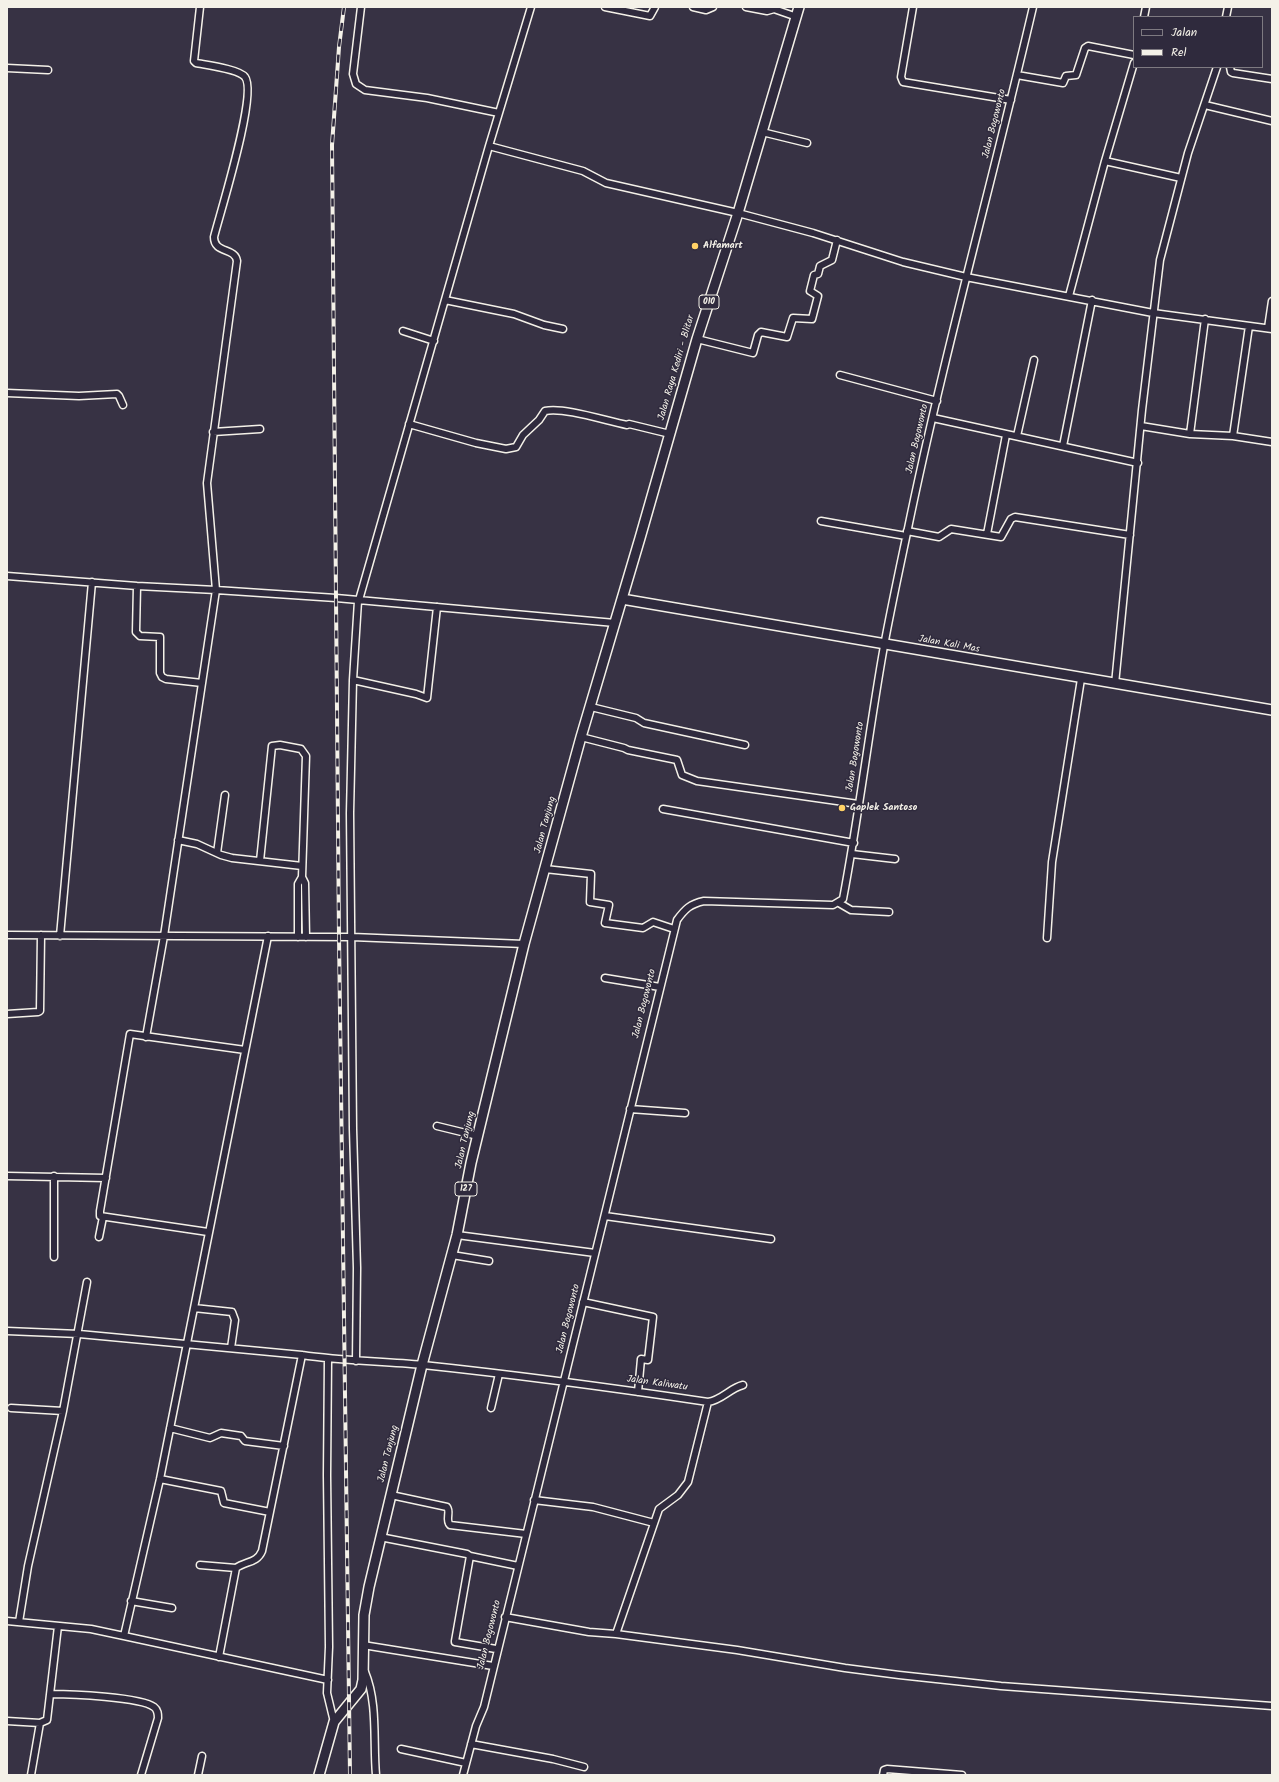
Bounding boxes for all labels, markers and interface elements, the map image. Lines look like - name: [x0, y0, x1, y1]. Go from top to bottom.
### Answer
- legend: [1133, 16, 1263, 68]
- text: Jalan: [1171, 23, 1197, 42]
- text: Rel: [1171, 43, 1186, 62]
- street label: Jalan Bogowonto: [981, 88, 1009, 160]
- place label: Alfamart: [703, 240, 743, 252]
- marker: Alfamart: [690, 241, 700, 251]
- road number: 010: [699, 295, 719, 309]
- street label: Jalan Raya Kediri - Blitar: [656, 314, 698, 422]
- street label: Jalan Bogowonto: [904, 403, 932, 475]
- street label: Jalan Kali Mas: [917, 634, 981, 656]
- street label: Jalan Bogowonto: [845, 721, 867, 793]
- street label: Jalan Tanjung: [533, 795, 559, 855]
- place label: Gaplek Santoso: [850, 802, 917, 814]
- marker: Gaplek Santoso: [837, 803, 847, 813]
- street label: Jalan Bogowonto: [631, 968, 659, 1040]
- street label: Jalan Tanjung: [454, 1110, 478, 1170]
- road number: 127: [455, 1182, 477, 1196]
- street label: Jalan Bogowonto: [555, 1283, 583, 1355]
- street label: Jalan Kaliwatu: [626, 1374, 688, 1394]
- street label: Jalan Tanjung: [376, 1424, 402, 1484]
- street label: Jalan Bogowonto: [476, 1599, 504, 1671]

